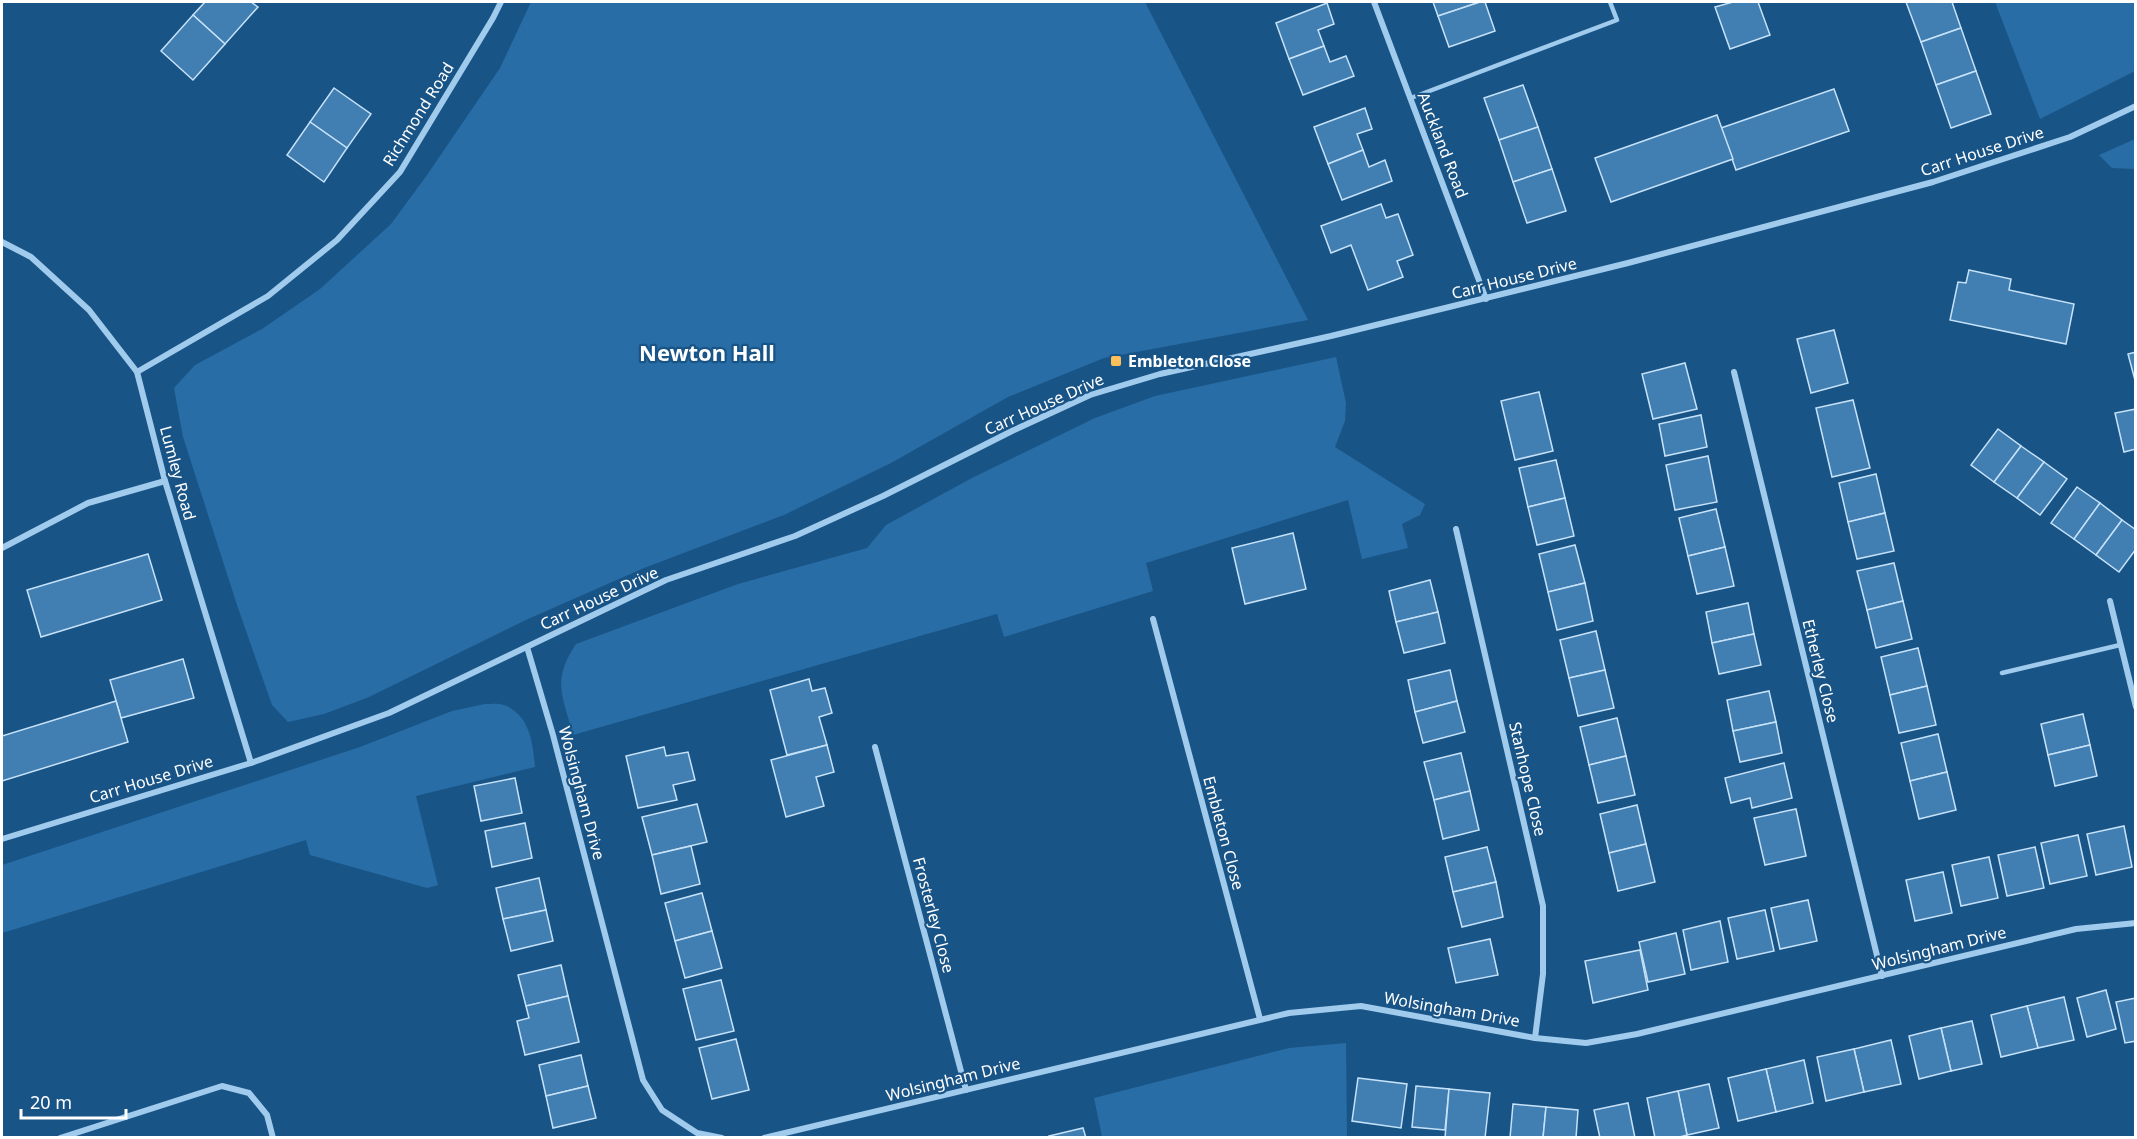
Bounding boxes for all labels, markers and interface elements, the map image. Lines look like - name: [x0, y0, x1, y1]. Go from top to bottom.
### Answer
- street label: Richmond Road: [377, 58, 459, 170]
- street label: Auckland Road: [1413, 89, 1473, 201]
- street label: Carr House Drive: [1918, 121, 2046, 181]
- street label: Carr House Drive: [1449, 252, 1579, 304]
- district label: Newton Hall: [639, 337, 775, 367]
- place label: Embleton Close: [1128, 350, 1251, 372]
- marker: Embleton Close: [1109, 354, 1123, 368]
- street label: Carr House Drive: [981, 368, 1107, 440]
- street label: Lumley Road: [155, 423, 201, 523]
- street label: Carr House Drive: [536, 561, 662, 635]
- street label: Etherley Close: [1798, 617, 1844, 725]
- street label: Stanhope Close: [1504, 720, 1552, 838]
- street label: Wolsingham Drive: [554, 724, 610, 862]
- street label: Carr House Drive: [86, 750, 216, 808]
- street label: Embleton Close: [1198, 774, 1250, 892]
- street label: Frosterley Close: [908, 855, 960, 975]
- street label: Wolsingham Drive: [1870, 921, 2008, 975]
- street label: Wolsingham Drive: [1382, 986, 1522, 1032]
- street label: Wolsingham Drive: [884, 1052, 1022, 1106]
- scale bar: [21, 1082, 126, 1120]
- text: 20 m: [30, 1090, 72, 1114]

